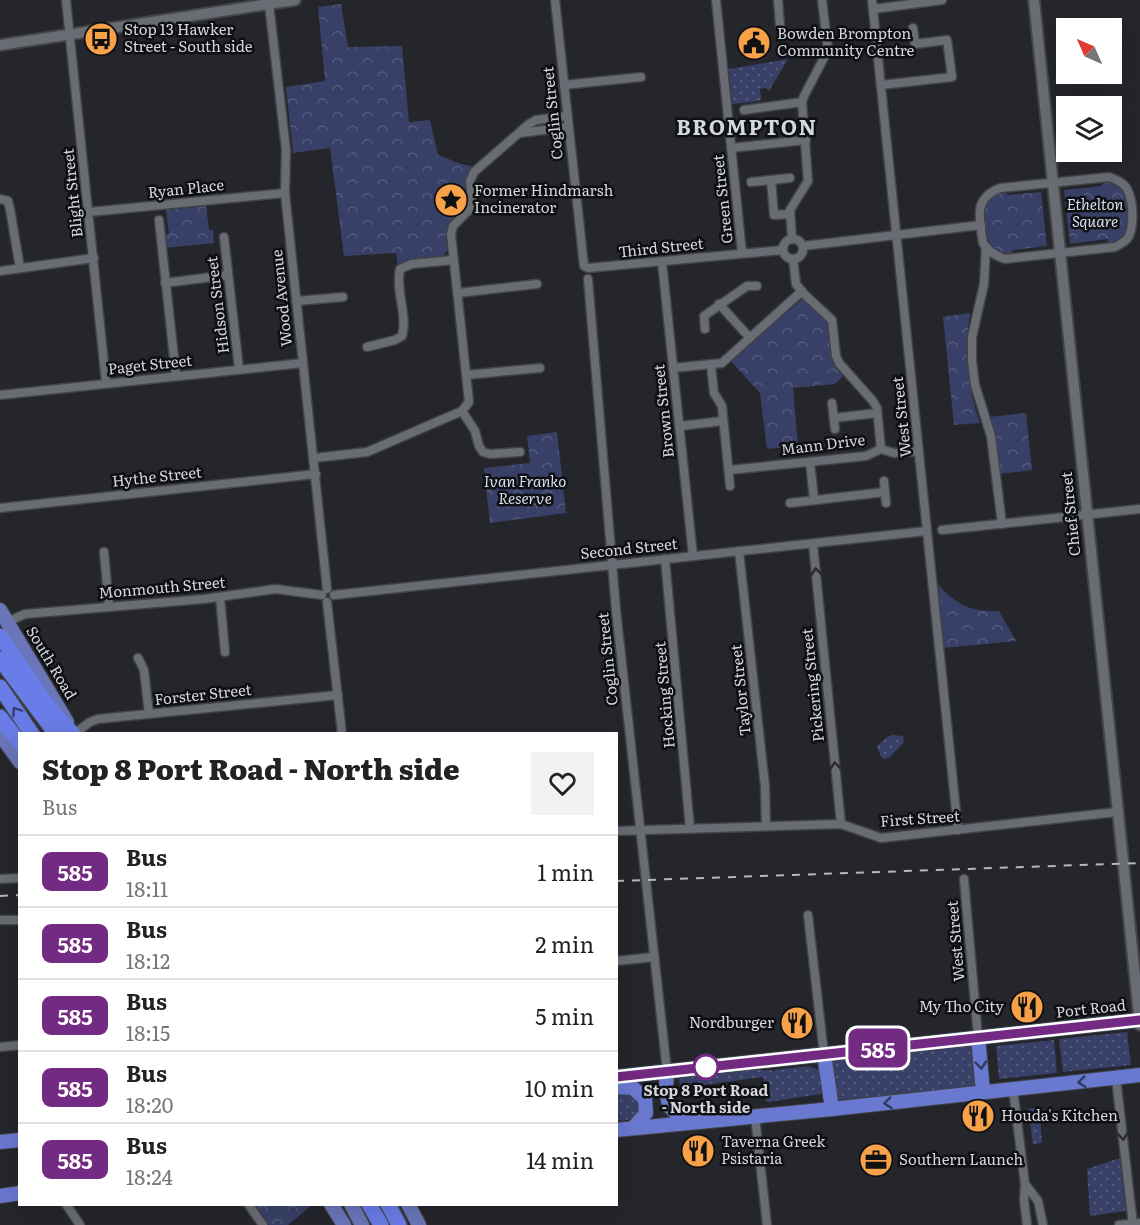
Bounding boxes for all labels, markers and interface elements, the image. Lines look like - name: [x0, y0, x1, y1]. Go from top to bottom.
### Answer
- place label: Stop 13 Hawker Street - South side: [124, 17, 253, 57]
- north arrow: [1056, 18, 1122, 84]
- map controls: [1056, 18, 1122, 162]
- bus stop icon: Stop 13 Hawker Street - South side: [83, 21, 119, 57]
- place label: Bowden Brompton Community Centre: [777, 21, 915, 61]
- public building icon: Bowden Brompton Community Centre: [736, 25, 772, 61]
- street label: Coglin Street: [535, 66, 568, 161]
- button: layers: [1056, 96, 1122, 162]
- district label: BROMPTON: [676, 110, 818, 141]
- street label: Blight Street: [55, 147, 88, 239]
- street label: Green Street: [705, 153, 738, 245]
- street label: Ryan Place: [147, 172, 225, 203]
- place label: Former Hindmarsh Incinerator: [474, 178, 613, 218]
- place icon: Former Hindmarsh Incinerator: [433, 182, 469, 218]
- park label: Ethelton Square: [1066, 192, 1124, 232]
- street label: Third Street: [617, 231, 705, 262]
- street label: Wood Avenue: [264, 248, 297, 348]
- street label: Hidson Street: [199, 255, 234, 355]
- street label: Paget Street: [107, 348, 193, 379]
- street label: Brown Street: [646, 363, 679, 459]
- street label: West Street: [885, 376, 916, 459]
- street label: Mann Drive: [779, 427, 867, 460]
- street label: Hythe Street: [111, 459, 203, 492]
- park label: Ivan Franko Reserve: [484, 469, 566, 509]
- street label: Chief Street: [1054, 471, 1085, 558]
- street label: Second Street: [579, 531, 679, 564]
- one-way arrow: [809, 567, 822, 576]
- street label: Monmouth Street: [97, 570, 226, 604]
- street label: Coglin Street: [590, 612, 623, 707]
- street label: South Road: [21, 621, 83, 703]
- street label: Pickering Street: [794, 627, 829, 743]
- street label: Hocking Street: [647, 641, 680, 749]
- street label: Taylor Street: [723, 643, 756, 737]
- street label: Forster Street: [153, 677, 253, 710]
- one-way arrow: [12, 706, 23, 717]
- text: Stop 8 Port Road - North side: [42, 747, 460, 789]
- button: heart: [531, 752, 594, 815]
- one-way arrow: [829, 761, 842, 770]
- text: Bus: [42, 791, 77, 821]
- street label: First Street: [879, 803, 961, 832]
- text: Bus: [126, 840, 167, 873]
- text: 1 min: [537, 855, 594, 888]
- text: 585: [57, 856, 93, 887]
- text: 18:11: [126, 873, 168, 903]
- street label: West Street: [940, 900, 970, 983]
- text: Bus: [126, 912, 167, 945]
- text: 2 min: [535, 927, 594, 960]
- text: 585: [57, 928, 93, 959]
- text: 18:12: [126, 945, 170, 975]
- text: Bus: [126, 984, 167, 1017]
- restaurant icon: My Tho City: [1009, 989, 1045, 1025]
- street label: Port Road: [1055, 992, 1127, 1023]
- place label: My Tho City: [919, 994, 1004, 1017]
- text: 5 min: [535, 999, 594, 1032]
- text: 585: [57, 1000, 93, 1031]
- restaurant icon: Nordburger: [779, 1005, 815, 1041]
- place label: Nordburger: [689, 1010, 774, 1033]
- text: 18:15: [126, 1017, 170, 1047]
- line badge: 585: [844, 1028, 912, 1068]
- text: 585: [860, 1033, 896, 1064]
- marker: Stop 8 Port Road - North side: [693, 1054, 719, 1080]
- text: Bus: [126, 1056, 167, 1089]
- one-way arrow: [974, 1060, 987, 1070]
- text: 10 min: [525, 1071, 594, 1104]
- text: 585: [57, 1072, 93, 1103]
- one-way arrow: [1077, 1075, 1086, 1087]
- place label: Stop 8 Port Road - North side: [644, 1078, 769, 1118]
- text: 18:20: [126, 1089, 173, 1119]
- one-way arrow: [883, 1096, 893, 1109]
- restaurant icon: Houda's Kitchen: [960, 1098, 996, 1134]
- place label: Houda's Kitchen: [1001, 1103, 1118, 1126]
- text: Bus: [126, 1128, 167, 1161]
- place label: Taverna Greek Psistaria: [721, 1129, 826, 1169]
- one-way arrow: [1116, 1131, 1129, 1140]
- restaurant icon: Taverna Greek Psistaria: [680, 1133, 716, 1169]
- office icon: Southern Launch: [858, 1142, 894, 1178]
- text: 14 min: [526, 1143, 594, 1176]
- text: 585: [57, 1144, 93, 1175]
- place label: Southern Launch: [899, 1147, 1023, 1170]
- text: 18:24: [126, 1161, 173, 1191]

